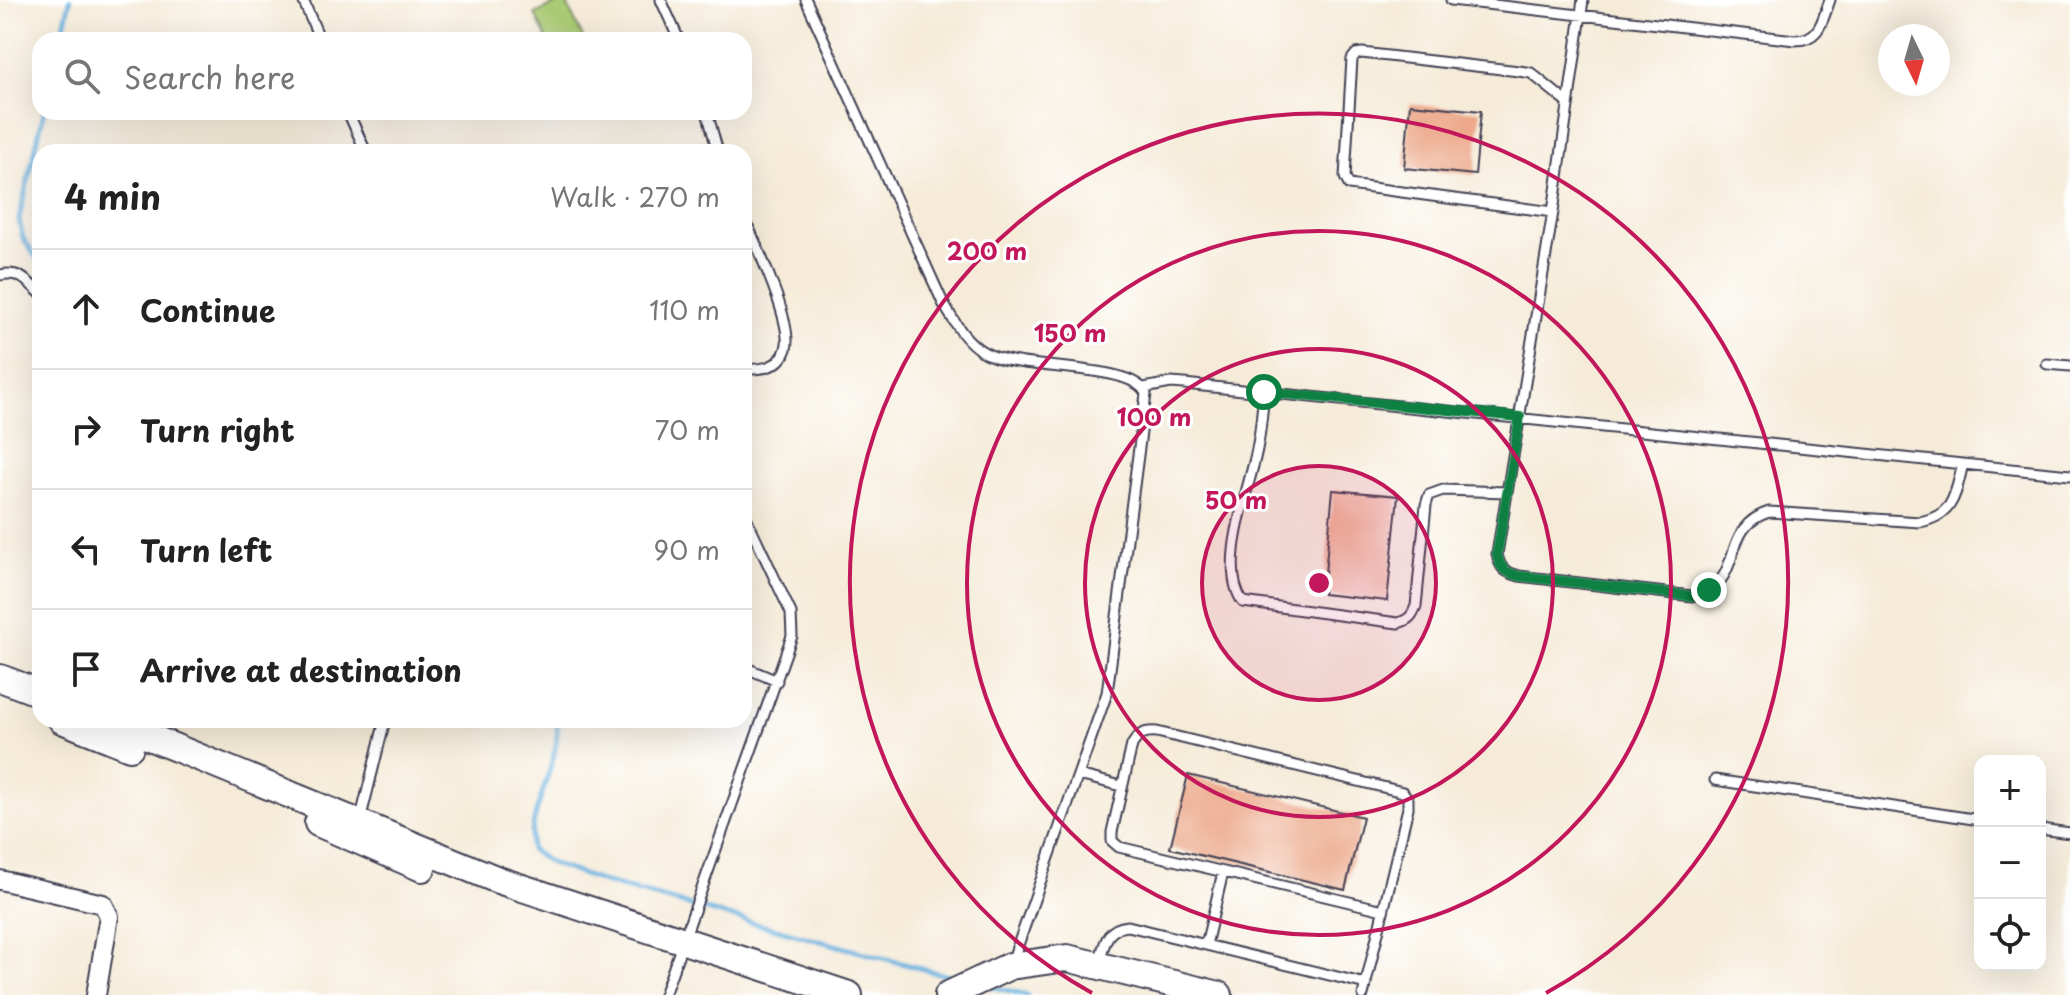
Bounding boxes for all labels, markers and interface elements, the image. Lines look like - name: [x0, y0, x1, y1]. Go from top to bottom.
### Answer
- north arrow: [1878, 24, 1950, 96]
- search box: [32, 32, 752, 120]
- icon: search: [60, 54, 104, 98]
- text: Search here: [124, 54, 296, 99]
- text: 4 min: [64, 170, 161, 222]
- text: Walk · 270 m: [550, 177, 720, 216]
- text: 200 m: [947, 232, 1027, 268]
- icon: ahead: [64, 287, 108, 331]
- text: Continue: [140, 287, 275, 332]
- text: 110 m: [649, 290, 720, 329]
- text: 150 m: [1034, 314, 1106, 350]
- route start: [1246, 374, 1282, 410]
- text: 100 m: [1117, 398, 1191, 434]
- icon: right: [64, 407, 108, 451]
- text: Turn right: [140, 407, 295, 452]
- text: 70 m: [655, 410, 720, 449]
- text: 50 m: [1205, 481, 1267, 517]
- icon: left: [64, 527, 108, 571]
- text: Turn left: [140, 527, 272, 572]
- text: 90 m: [653, 530, 720, 569]
- centre of rings: [1305, 569, 1333, 597]
- route end: [1691, 572, 1727, 608]
- icon: arrive: [64, 647, 108, 691]
- text: Arrive at destination: [140, 647, 462, 692]
- map controls: [1974, 755, 2046, 971]
- button: +: [1974, 755, 2046, 827]
- button: −: [1974, 827, 2046, 899]
- button: locate: [1974, 899, 2046, 971]

